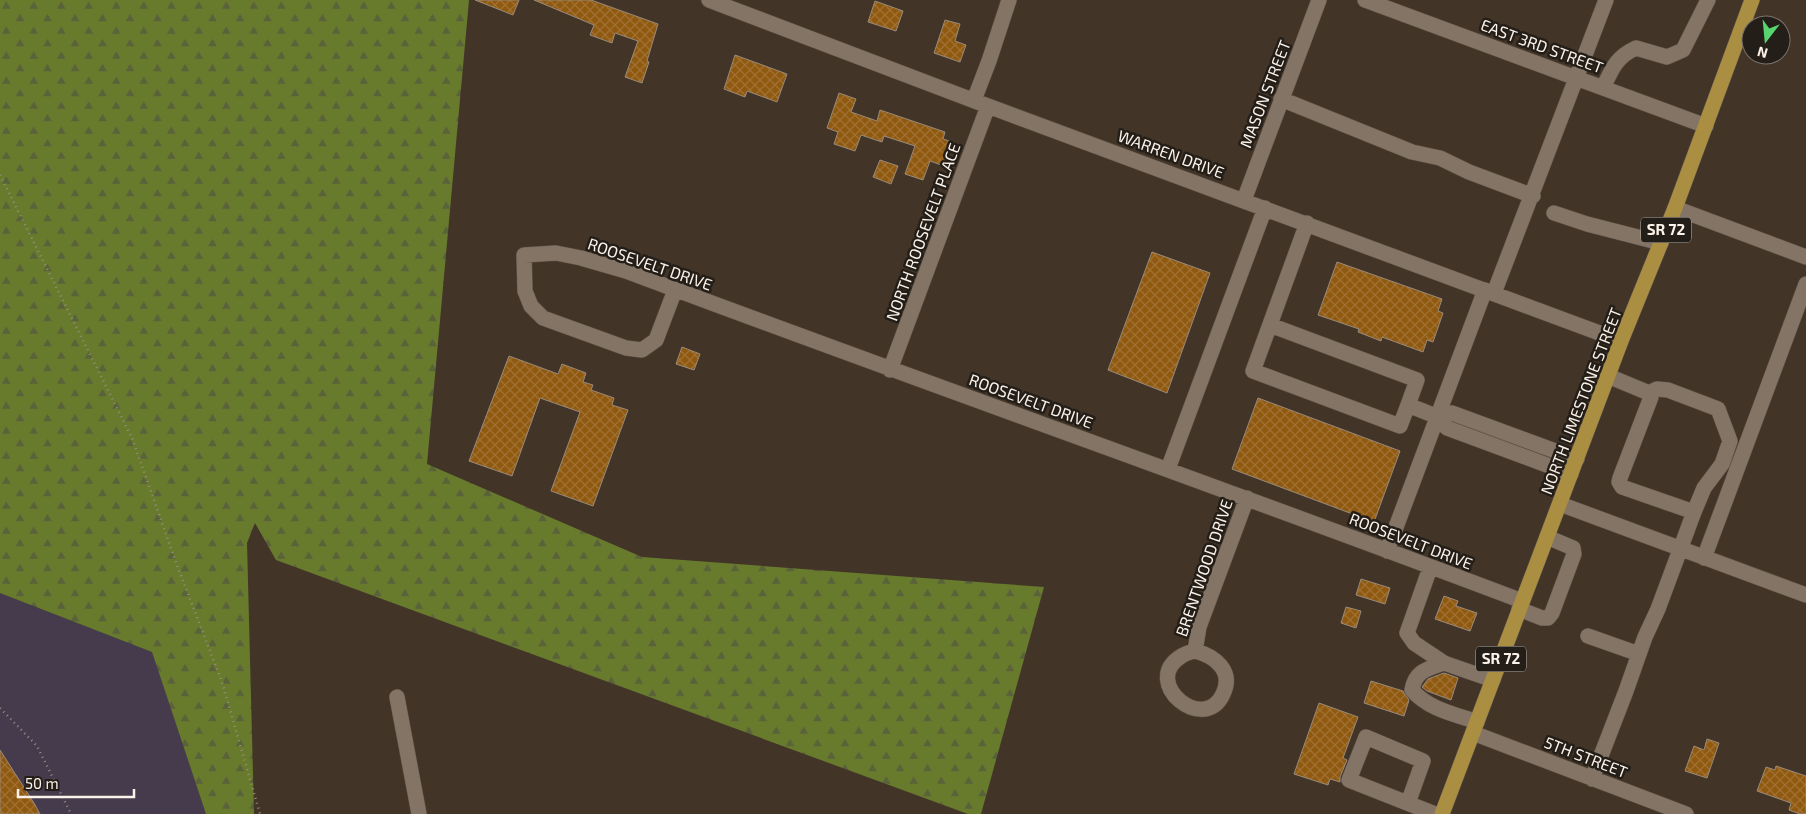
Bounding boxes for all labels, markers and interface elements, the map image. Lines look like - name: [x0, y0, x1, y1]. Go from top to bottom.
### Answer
- street label: EAST 3RD STREET: [1478, 15, 1606, 76]
- north arrow: [1741, 15, 1791, 65]
- street label: MASON STREET: [1235, 37, 1294, 150]
- text: N: [1755, 43, 1769, 63]
- street label: WARREN DRIVE: [1115, 125, 1227, 182]
- street label: NORTH ROOSEVELT PLACE: [881, 140, 964, 323]
- road number: SR 72: [1641, 218, 1691, 242]
- street label: ROOSEVELT DRIVE: [585, 233, 715, 294]
- street label: NORTH LIMESTONE STREET: [1536, 305, 1625, 497]
- street label: ROOSEVELT DRIVE: [967, 369, 1096, 432]
- street label: BRENTWOOD DRIVE: [1171, 497, 1236, 639]
- street label: ROOSEVELT DRIVE: [1347, 508, 1475, 573]
- road number: SR 72: [1476, 646, 1526, 672]
- street label: 5TH STREET: [1542, 732, 1630, 781]
- scale bar: [18, 766, 134, 798]
- text: 50 m: [25, 774, 59, 792]

